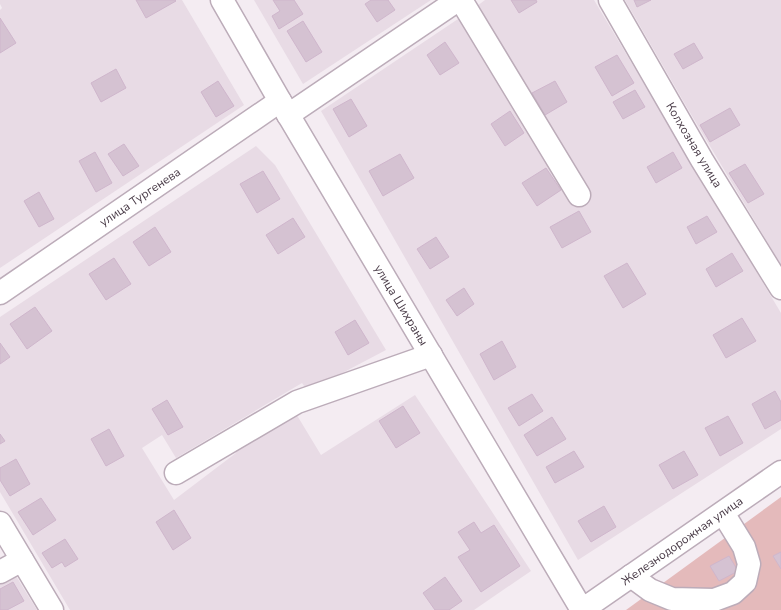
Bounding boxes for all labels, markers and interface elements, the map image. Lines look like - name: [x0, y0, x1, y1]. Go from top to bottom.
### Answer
- street label: Колхозная улица: [662, 99, 726, 191]
- street label: улица Тургенева: [96, 164, 184, 230]
- street label: улица Шихраны: [370, 261, 432, 349]
- street label: Железнодорожная улица: [618, 493, 746, 589]

